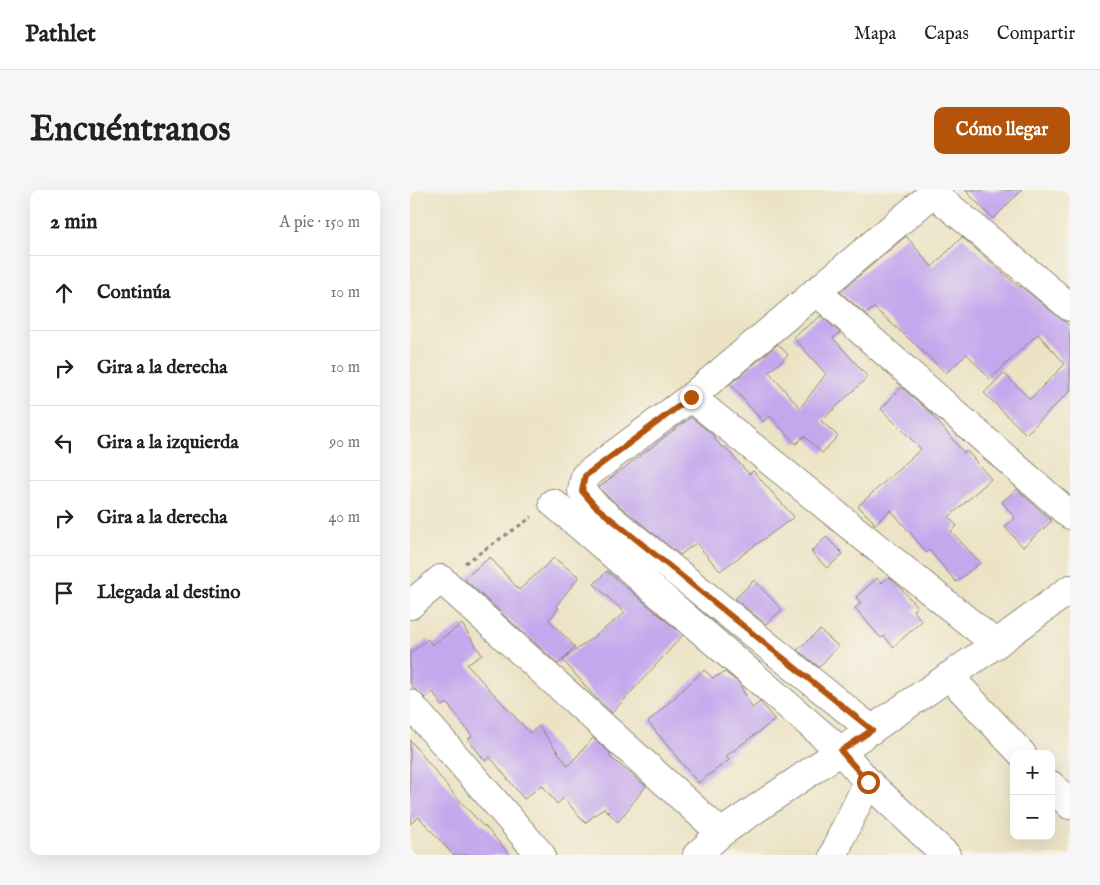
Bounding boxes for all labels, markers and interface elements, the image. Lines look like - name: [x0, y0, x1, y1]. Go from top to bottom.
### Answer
- text: Pathlet: [25, 19, 96, 50]
- text: Mapa: [854, 23, 896, 46]
- text: Capas: [924, 23, 969, 46]
- text: Compartir: [997, 23, 1075, 46]
- button: Cómo llegar: [934, 107, 1070, 154]
- text: Encuéntranos: [30, 108, 230, 153]
- text: 2 min: [50, 209, 97, 236]
- text: A pie · 150 m: [280, 213, 360, 233]
- icon: ahead: [50, 279, 78, 307]
- text: Continúa: [97, 281, 171, 305]
- text: 10 m: [330, 283, 360, 303]
- icon: right: [50, 354, 78, 382]
- text: Gira a la derecha: [97, 356, 227, 380]
- text: 10 m: [330, 358, 360, 378]
- route end: [680, 386, 703, 409]
- icon: left: [50, 429, 78, 457]
- text: Gira a la izquierda: [97, 431, 239, 455]
- text: 90 m: [329, 433, 360, 453]
- icon: right: [50, 504, 78, 532]
- text: Gira a la derecha: [97, 506, 227, 530]
- text: 40 m: [328, 508, 360, 528]
- icon: arrive: [50, 579, 78, 607]
- text: Llegada al destino: [97, 581, 240, 605]
- map controls: [1010, 750, 1055, 840]
- button: +: [1010, 750, 1055, 795]
- route start: [857, 771, 880, 794]
- button: −: [1010, 795, 1055, 840]

